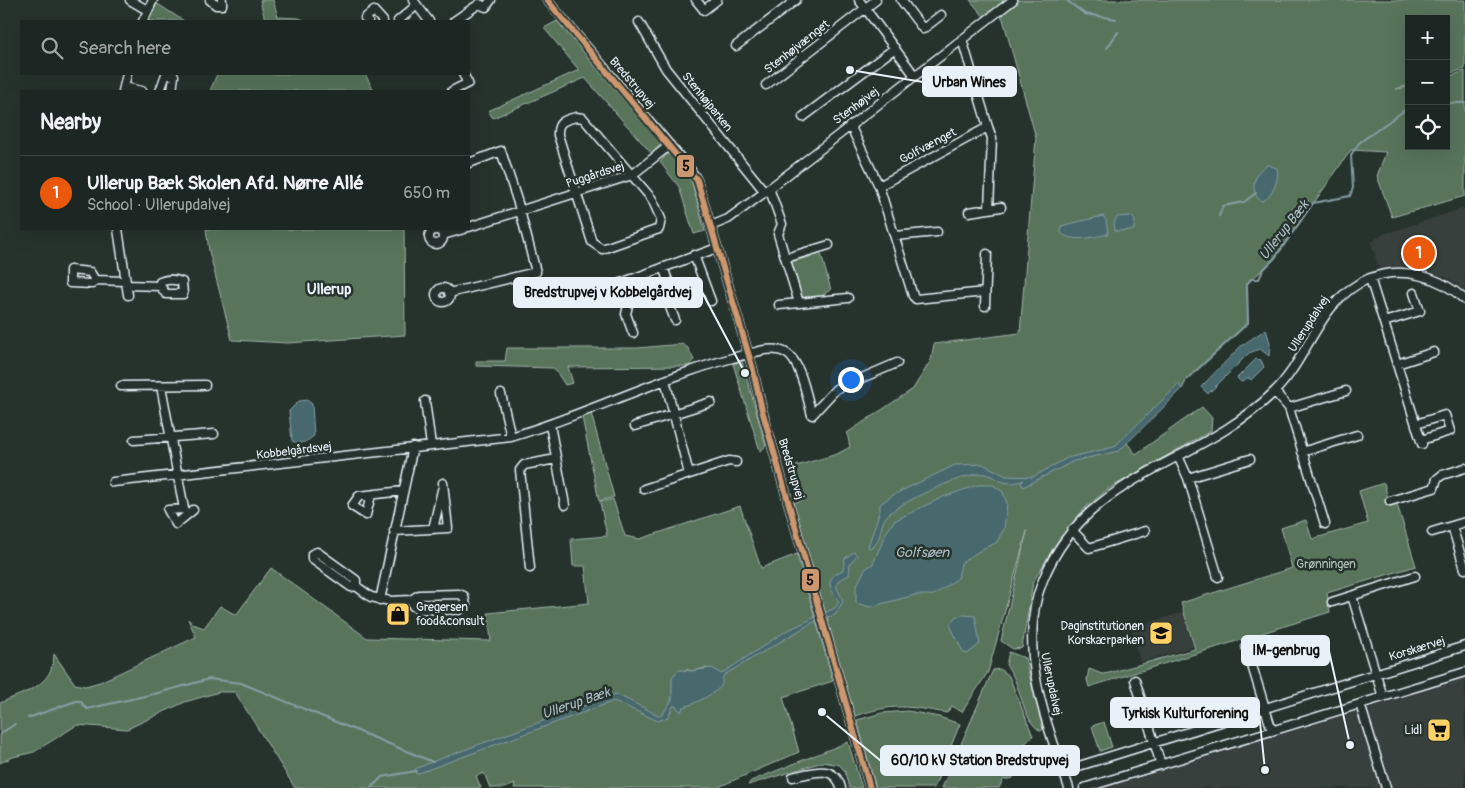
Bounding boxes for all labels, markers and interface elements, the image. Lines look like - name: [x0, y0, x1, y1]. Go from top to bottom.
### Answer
- map controls: [1405, 15, 1450, 150]
- button: +: [1405, 15, 1450, 60]
- street label: Stenhøjvænget: [761, 17, 833, 77]
- search box: [20, 20, 470, 75]
- icon: search: [38, 34, 66, 62]
- text: Search here: [78, 36, 171, 60]
- street label: Bredstrupvej: [606, 54, 658, 112]
- button: −: [1405, 60, 1450, 105]
- callout: Urban Wines: [923, 67, 1016, 96]
- street label: Stenhøjparken: [678, 69, 736, 135]
- text: Urban Wines: [932, 74, 1007, 91]
- street label: Stenhøjvej: [830, 84, 882, 128]
- button: locate: [1405, 105, 1450, 150]
- text: Nearby: [40, 109, 101, 136]
- street label: Golfvænget: [897, 125, 959, 167]
- line badge: 5: [676, 154, 695, 178]
- street label: Puggårdsvej: [564, 158, 626, 191]
- text: 5: [682, 158, 690, 175]
- text: Ullerup Bæk Skolen Afd. Nørre Allé: [87, 171, 364, 195]
- text: 1: [53, 183, 59, 203]
- text: 650 m: [403, 183, 450, 203]
- text: School · Ullerupdalvej: [87, 195, 230, 215]
- water label: Ullerup Bæk: [1255, 196, 1313, 263]
- pin: 1: [1403, 234, 1435, 272]
- callout: Bredstrupvej v Kobbelgårdvej: [514, 278, 702, 307]
- district label: Ullerup: [307, 280, 351, 299]
- text: Bredstrupvej v Kobbelgårdvej: [524, 284, 692, 301]
- street label: Ullerupdalvej: [1285, 293, 1333, 355]
- your location: [838, 367, 864, 393]
- street label: Bredstrupvej: [775, 437, 807, 501]
- street label: Kobbelgårdsvej: [255, 439, 333, 463]
- water label: Golfsøen: [895, 544, 950, 561]
- park label: Grønningen: [1296, 557, 1356, 572]
- line badge: 5: [801, 568, 820, 592]
- text: 5: [806, 572, 814, 589]
- place label: Gregersen food&consult: [416, 600, 484, 629]
- shop icon: Gregersen food&consult: [385, 601, 411, 627]
- place label: Daginstitutionen Korskærparken: [1061, 619, 1144, 648]
- school or university icon: Daginstitutionen Korskærparken: [1148, 620, 1174, 646]
- street label: Korskærvej: [1387, 633, 1447, 665]
- callout: IM-genbrug: [1242, 636, 1329, 665]
- text: IM-genbrug: [1252, 642, 1320, 659]
- street label: Ullerupdalvej: [1037, 651, 1065, 717]
- water label: Ullerup Bæk: [540, 683, 613, 723]
- callout: Tyrkisk Kulturforening: [1111, 698, 1259, 727]
- text: Tyrkisk Kulturforening: [1120, 705, 1249, 722]
- supermarket icon: Lidl: [1426, 717, 1452, 743]
- place label: Lidl: [1404, 723, 1422, 738]
- callout: 60/10 kV Station Bredstrupvej: [881, 746, 1079, 775]
- text: 60/10 kV Station Bredstrupvej: [891, 752, 1069, 769]

